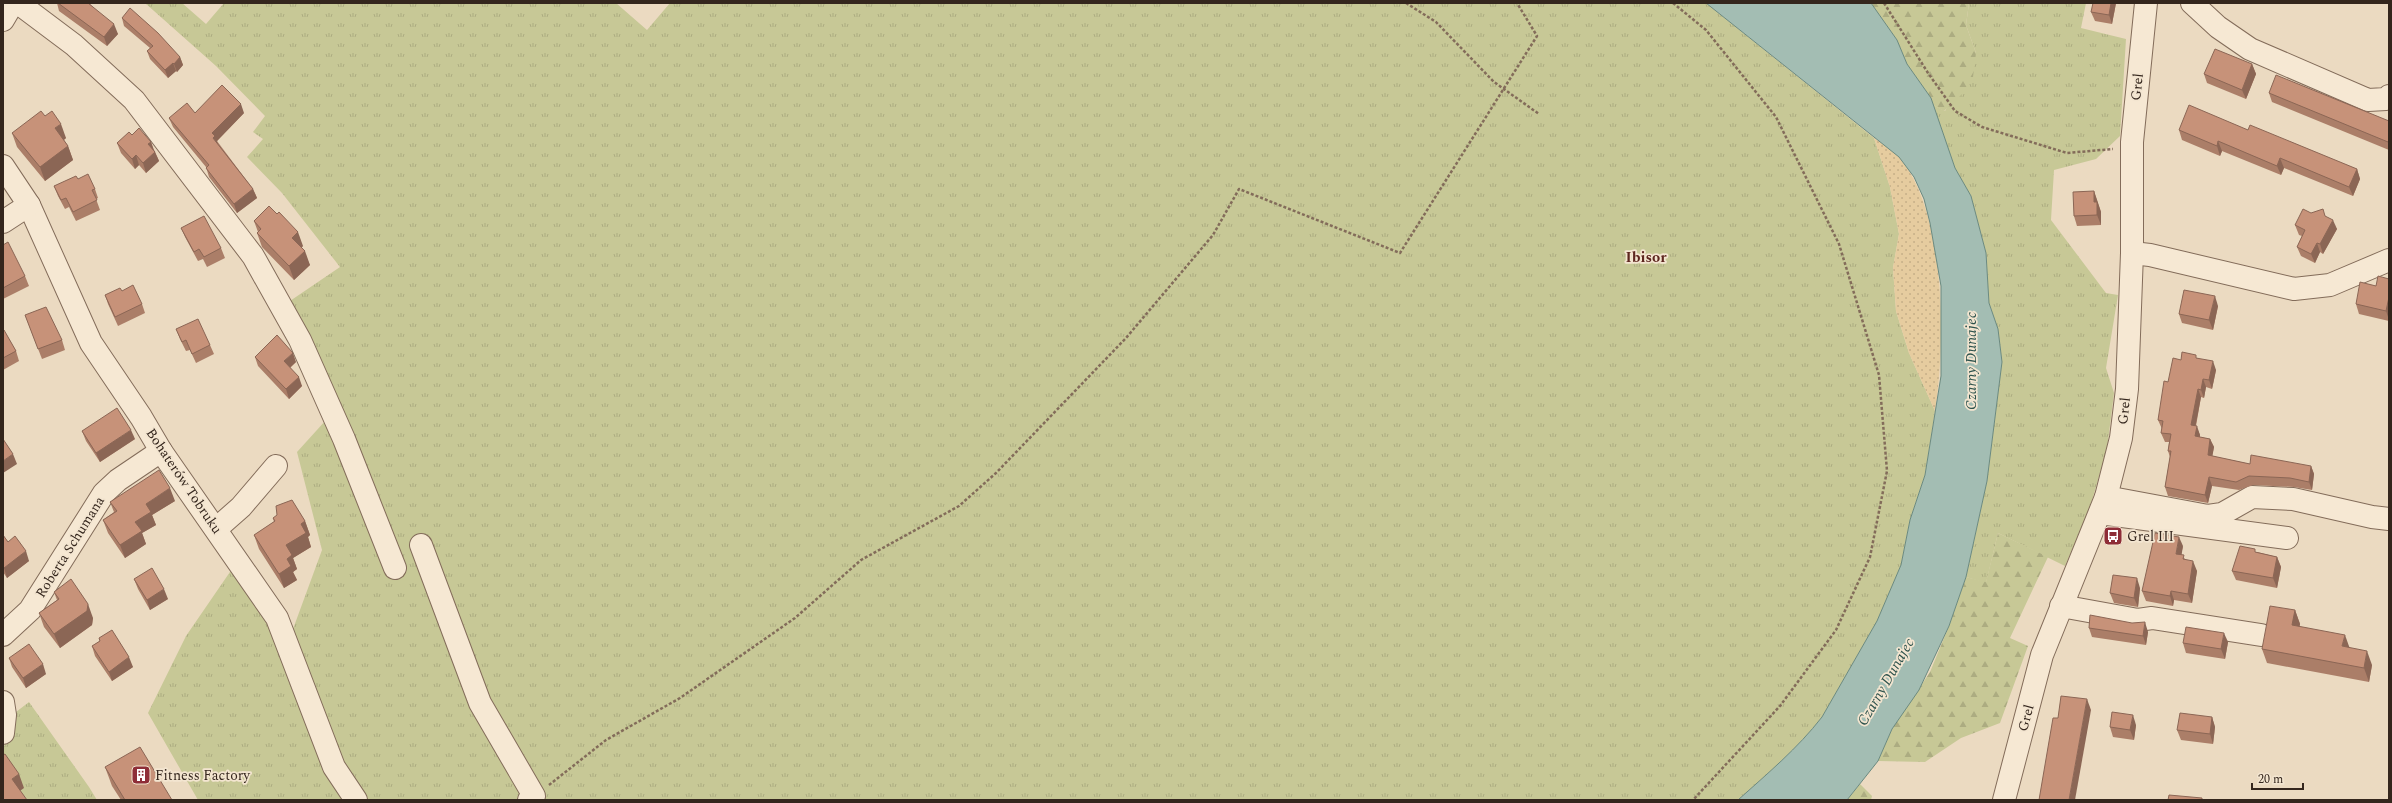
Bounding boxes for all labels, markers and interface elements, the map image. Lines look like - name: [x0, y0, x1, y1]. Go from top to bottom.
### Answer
- street label: Grel: [2125, 72, 2149, 102]
- district label: Ibisor: [1625, 246, 1667, 269]
- water label: Czarny Dunajec: [1960, 311, 1983, 410]
- street label: Grel: [2112, 396, 2136, 426]
- street label: Bohaterów Tobruku: [141, 424, 227, 538]
- street label: Roberta Schumana: [30, 492, 110, 602]
- bus stop icon: Grel III: [2102, 525, 2124, 547]
- place label: Grel III: [2127, 526, 2174, 547]
- water label: Czarny Dunajec: [1851, 633, 1921, 730]
- street label: Grel: [2012, 702, 2040, 734]
- building icon: Fitness Factory: [130, 764, 152, 786]
- place label: Fitness Factory: [155, 765, 251, 786]
- scale bar: [2252, 765, 2303, 791]
- text: 20 m: [2258, 770, 2283, 789]

